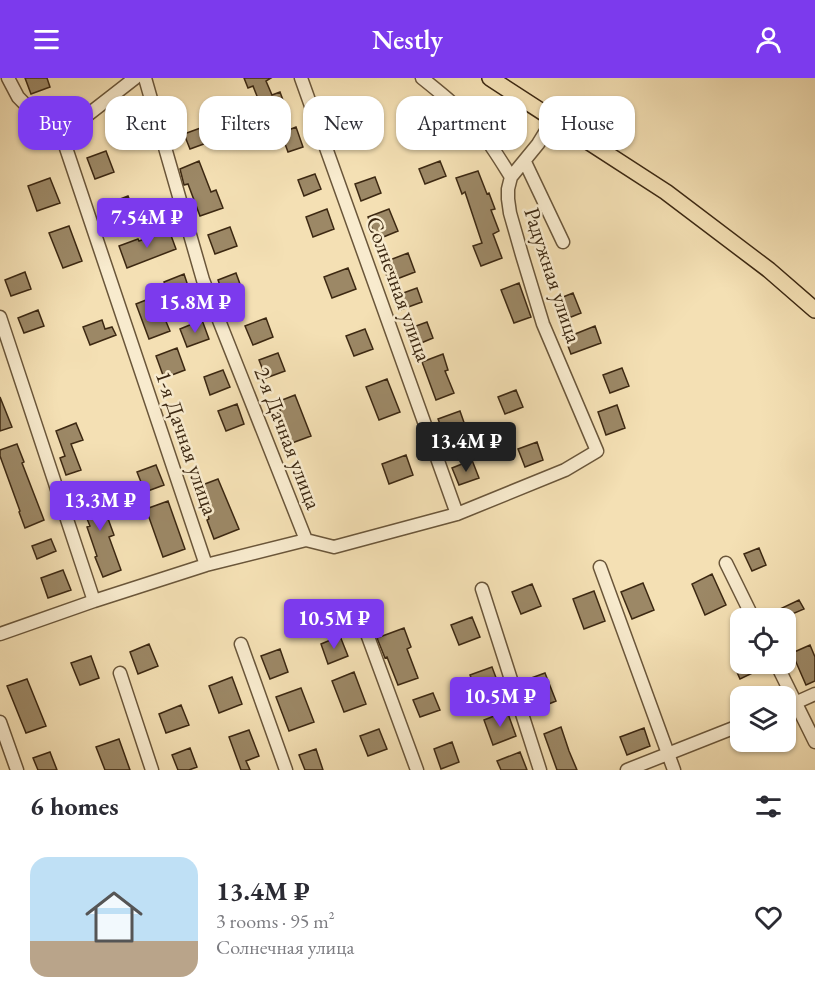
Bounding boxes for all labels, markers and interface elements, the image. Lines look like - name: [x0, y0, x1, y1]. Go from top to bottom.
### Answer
- text: Nestly: [372, 22, 443, 57]
- icon: menu: [30, 23, 63, 56]
- icon: person: [752, 23, 785, 56]
- chip: Buy: [18, 96, 93, 150]
- chip: Rent: [105, 96, 187, 150]
- chip: Filters: [199, 96, 291, 150]
- chip: New: [303, 96, 384, 150]
- chip: Apartment: [396, 96, 527, 150]
- chip: House: [539, 96, 635, 150]
- pin: 7.54M ₽: [92, 198, 202, 249]
- text: 7.54M ₽: [111, 204, 183, 230]
- street label: Радужная улица: [517, 204, 589, 347]
- street label: Солнечная улица: [359, 212, 439, 366]
- pin: 15.8M ₽: [140, 283, 250, 334]
- text: 15.8M ₽: [159, 289, 231, 315]
- street label: 2-я Дачная улица: [248, 363, 329, 514]
- street label: 1-я Дачная улица: [149, 367, 225, 519]
- pin: 13.4M ₽: [411, 422, 521, 473]
- text: 13.4M ₽: [430, 428, 502, 454]
- pin: 13.3M ₽: [45, 481, 155, 532]
- text: 13.3M ₽: [64, 487, 136, 513]
- pin: 10.5M ₽: [279, 599, 389, 650]
- text: 10.5M ₽: [298, 605, 370, 631]
- map controls: [730, 608, 796, 752]
- button: locate: [730, 608, 796, 674]
- pin: 10.5M ₽: [445, 677, 555, 728]
- text: 10.5M ₽: [464, 683, 536, 709]
- button: layers: [730, 686, 796, 752]
- text: 6 homes: [30, 789, 119, 823]
- icon: filters: [752, 790, 785, 823]
- text: 13.4M ₽: [216, 874, 310, 908]
- icon: home: [78, 881, 150, 953]
- icon: heart: [752, 901, 785, 934]
- text: 3 rooms · 95 m²: [216, 908, 335, 934]
- text: Солнечная улица: [216, 934, 354, 960]

